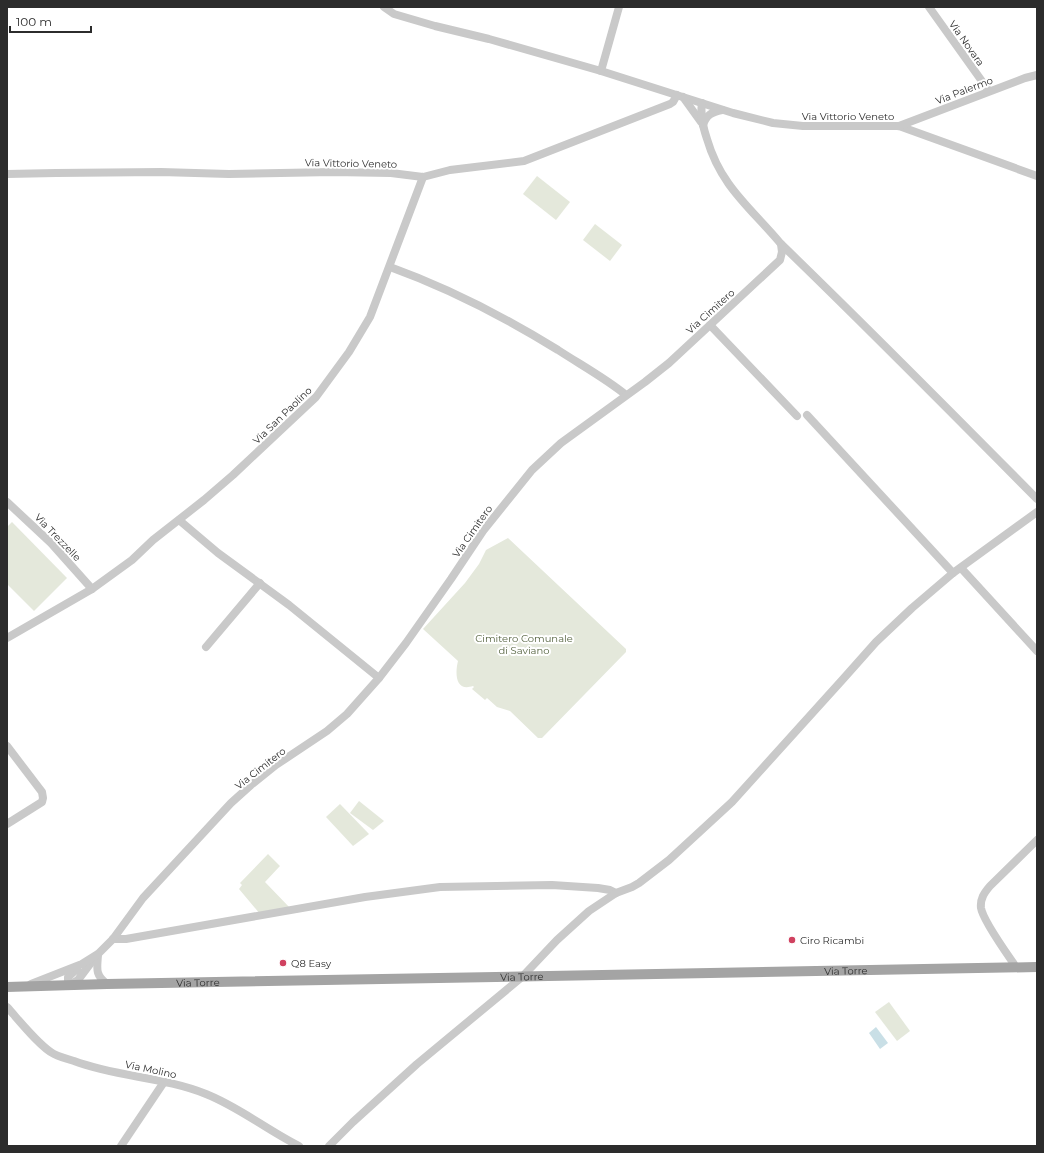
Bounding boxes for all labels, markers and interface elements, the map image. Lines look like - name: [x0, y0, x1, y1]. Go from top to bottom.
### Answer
- scale bar: [10, 8, 91, 34]
- text: 100 m: [16, 14, 52, 29]
- street label: Via Novara: [946, 18, 987, 69]
- street label: Via Palermo: [934, 74, 995, 107]
- street label: Via Vittorio Veneto: [802, 110, 894, 123]
- street label: Via Vittorio Veneto: [305, 156, 397, 171]
- street label: Via Cimitero: [683, 286, 737, 337]
- street label: Via San Paolino: [250, 384, 315, 447]
- street label: Via Cimitero: [450, 503, 495, 560]
- street label: Via Trezzelle: [32, 511, 84, 564]
- park label: Cimitero Comunale di Saviano: [475, 632, 573, 657]
- street label: Via Cimitero: [232, 744, 288, 792]
- place label: Ciro Ricambi: [800, 934, 864, 947]
- marker: Ciro Ricambi: [787, 935, 797, 945]
- place label: Q8 Easy: [291, 957, 332, 970]
- marker: Q8 Easy: [278, 958, 288, 968]
- street label: Via Torre: [824, 964, 868, 978]
- street label: Via Torre: [500, 970, 544, 984]
- street label: Via Torre: [176, 976, 220, 990]
- street label: Via Molino: [124, 1058, 178, 1081]

